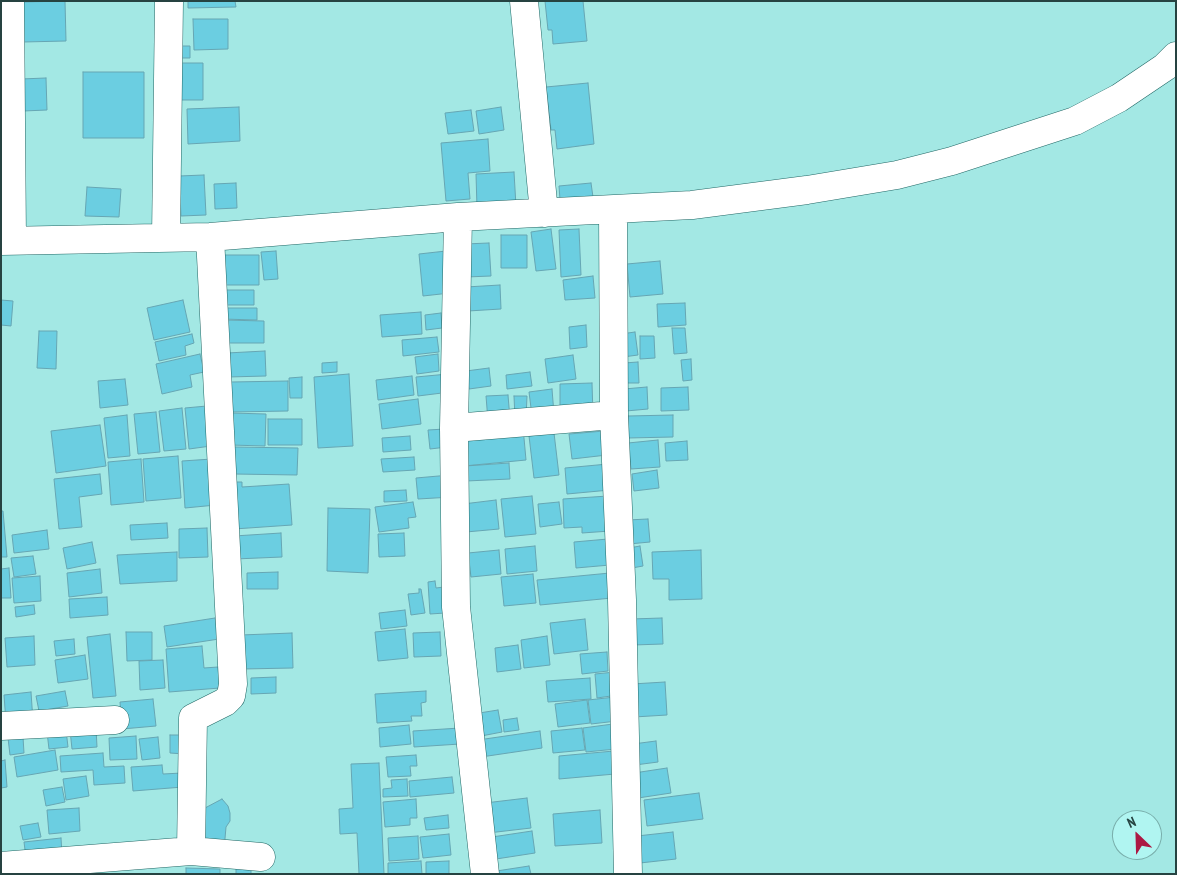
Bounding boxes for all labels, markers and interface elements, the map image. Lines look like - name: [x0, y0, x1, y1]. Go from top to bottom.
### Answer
- north arrow: [1112, 810, 1162, 860]
- text: N: [1124, 812, 1138, 832]

